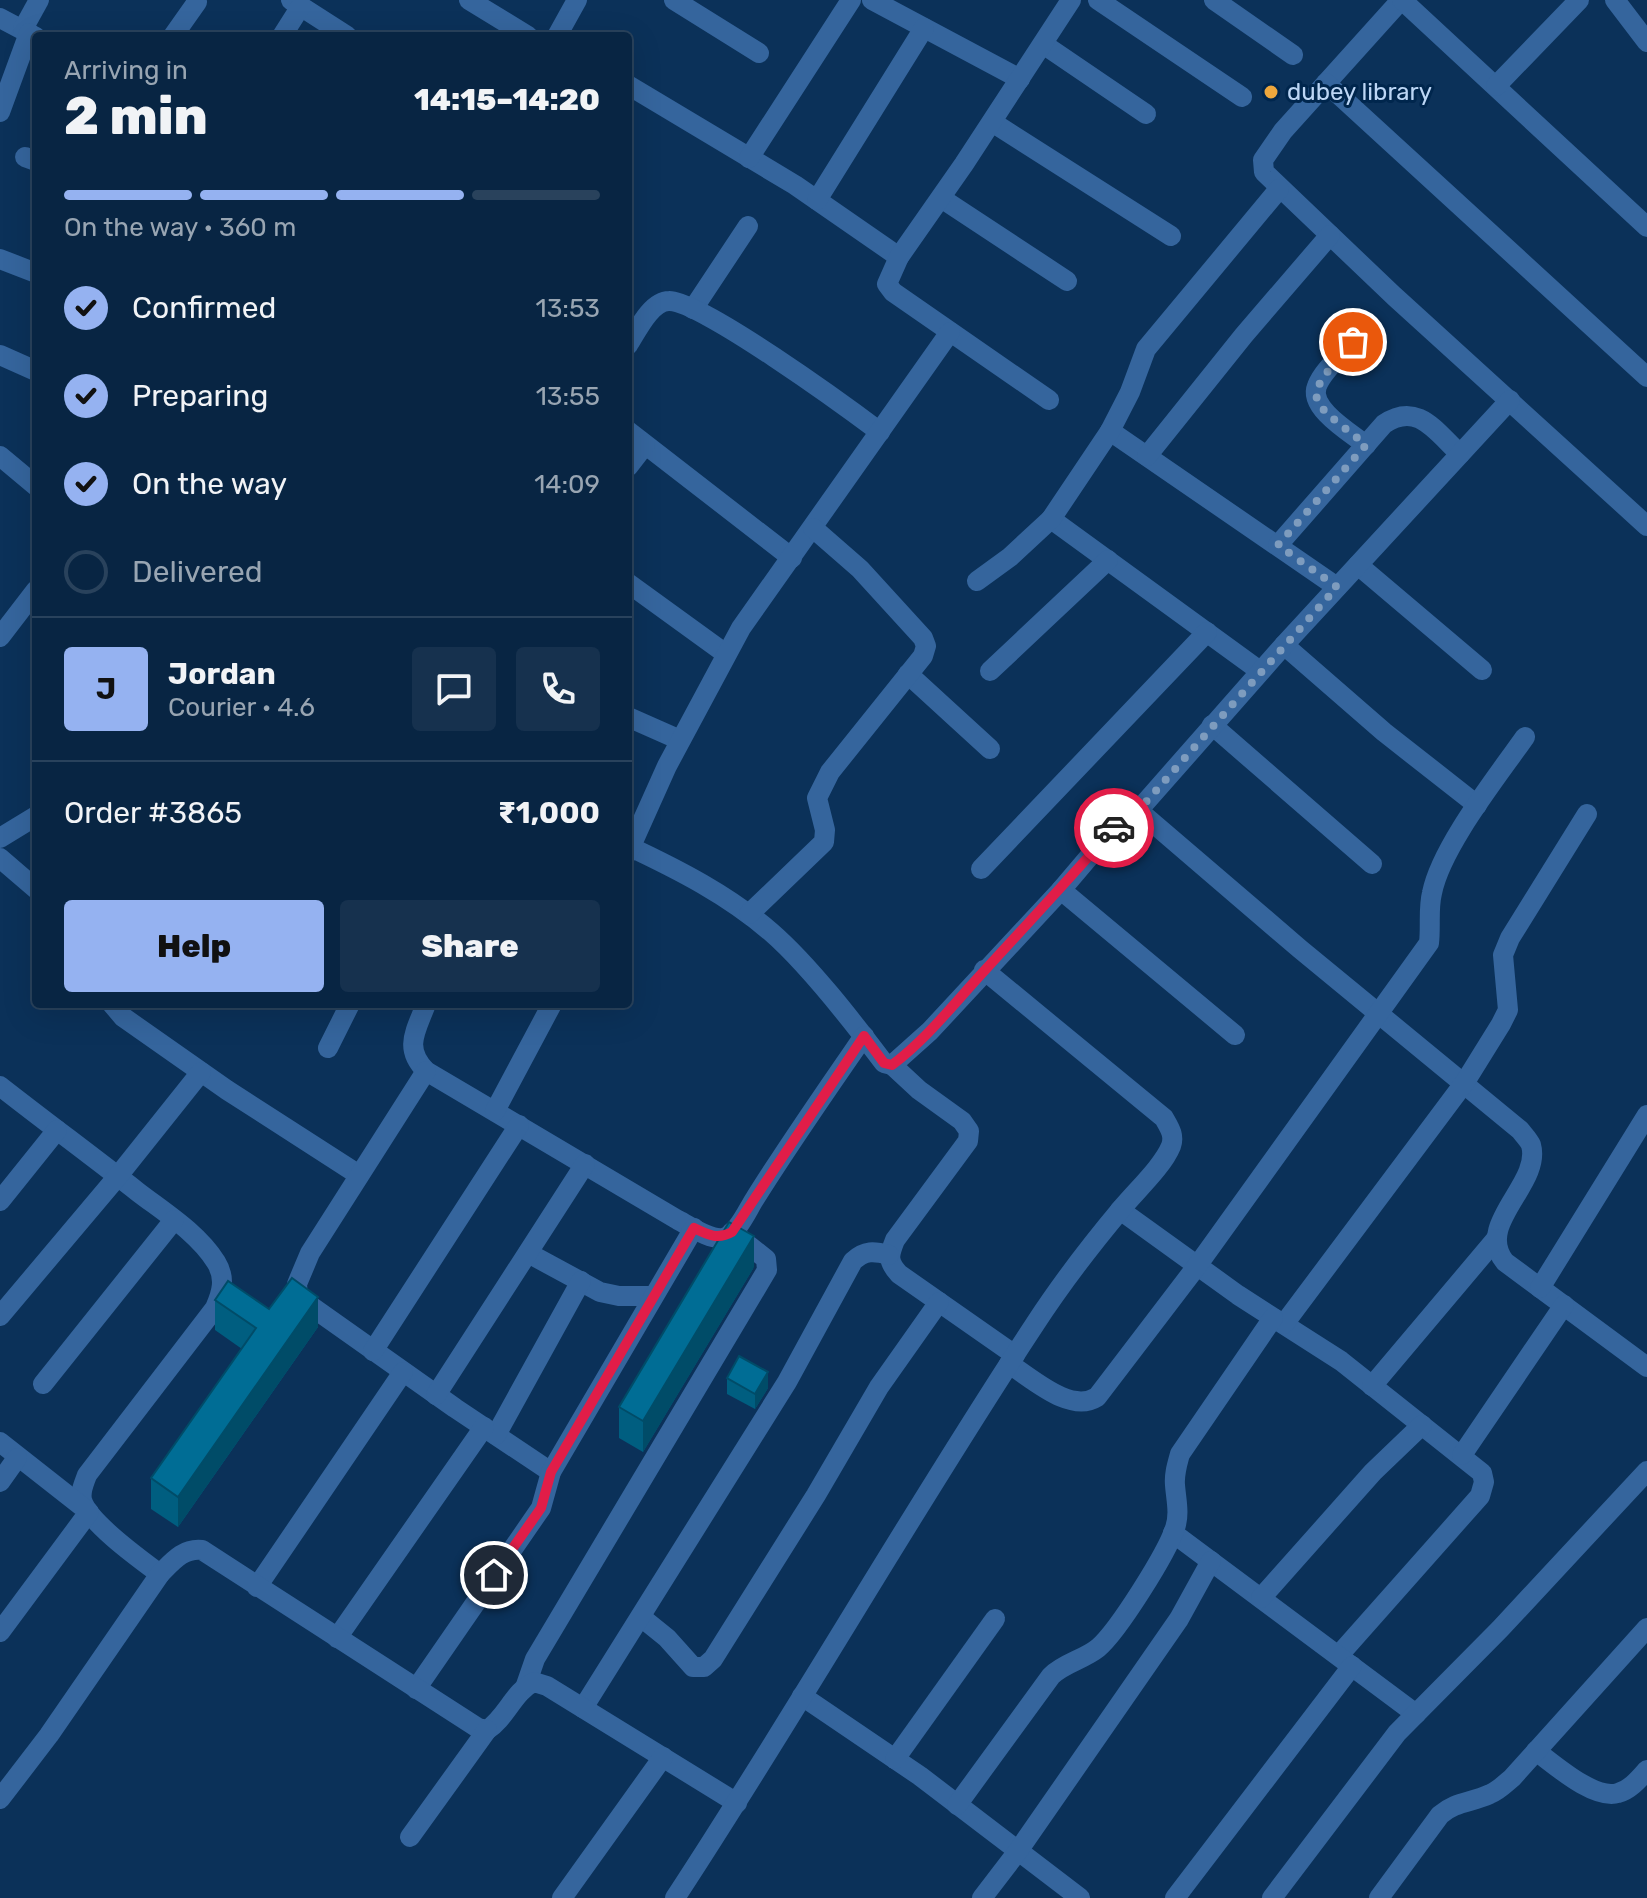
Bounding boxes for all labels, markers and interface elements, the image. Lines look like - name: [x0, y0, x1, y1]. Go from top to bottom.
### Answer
- text: Arriving in: [64, 55, 188, 86]
- place label: dubey library: [1287, 78, 1432, 106]
- text: 14:15–14:20: [414, 82, 600, 118]
- marker: dubey library: [1262, 83, 1280, 101]
- text: 2 min: [64, 85, 208, 147]
- text: On the way · 360 m: [64, 212, 296, 243]
- icon: check: [64, 286, 108, 330]
- text: Confirmed: [132, 290, 276, 326]
- text: 13:53: [536, 293, 600, 324]
- pin: [1319, 308, 1387, 376]
- icon: bag: [1331, 320, 1375, 364]
- icon: check: [64, 374, 108, 418]
- text: Preparing: [132, 378, 268, 414]
- text: 13:55: [536, 381, 600, 412]
- icon: check: [64, 462, 108, 506]
- text: On the way: [132, 466, 287, 502]
- text: 14:09: [534, 469, 600, 500]
- text: Delivered: [132, 554, 263, 590]
- button: chat: [412, 647, 496, 731]
- button: phone: [516, 647, 600, 731]
- text: Jordan: [168, 656, 276, 692]
- text: J: [96, 671, 116, 707]
- text: Courier · 4.6: [168, 692, 315, 723]
- courier: [1074, 788, 1154, 868]
- text: Order #3865: [64, 795, 242, 831]
- text: ₹1,000: [498, 795, 600, 831]
- icon: car: [1092, 806, 1136, 850]
- button: Help: [64, 900, 324, 992]
- button: Share: [340, 900, 600, 992]
- pin: [460, 1541, 528, 1609]
- icon: home: [472, 1553, 516, 1597]

